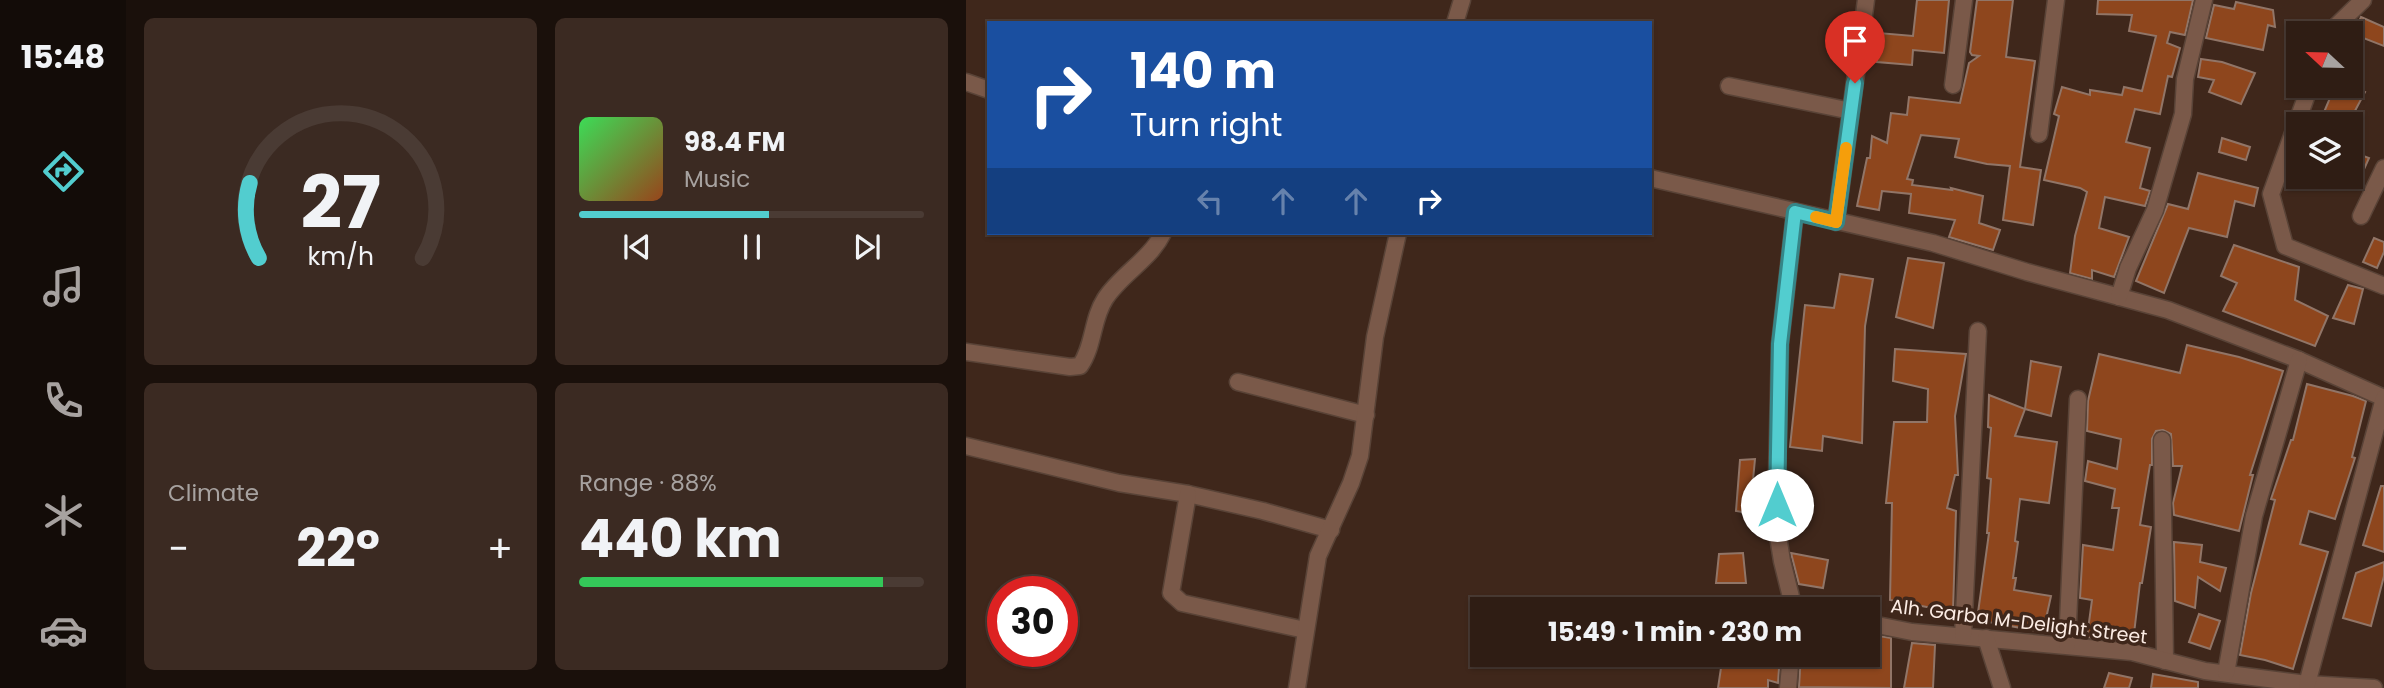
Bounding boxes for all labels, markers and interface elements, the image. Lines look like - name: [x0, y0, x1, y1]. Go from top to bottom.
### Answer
- pin: [1825, 11, 1885, 83]
- north arrow: [2286, 21, 2362, 98]
- map controls: [2286, 21, 2363, 189]
- icon: arrive: [1836, 22, 1874, 60]
- text: 15:48: [21, 34, 105, 79]
- text: 140 m: [1130, 37, 1276, 105]
- icon: right: [1015, 49, 1106, 140]
- text: Turn right: [1130, 102, 1282, 147]
- button: layers: [2286, 112, 2363, 189]
- text: 98.4 FM: [684, 124, 785, 160]
- icon: directions: [39, 147, 88, 196]
- text: 27: [300, 152, 381, 253]
- text: Music: [684, 163, 750, 195]
- icon: left: [1191, 182, 1229, 220]
- icon: ahead: [1264, 182, 1302, 220]
- icon: ahead: [1337, 182, 1375, 220]
- icon: right: [1410, 182, 1448, 220]
- icon: previous: [618, 228, 656, 266]
- icon: pause: [733, 228, 771, 266]
- icon: next: [848, 228, 886, 266]
- text: km/h: [307, 239, 374, 274]
- icon: music: [39, 262, 88, 311]
- icon: phone: [39, 376, 88, 425]
- text: Range · 88%: [579, 467, 717, 499]
- position arrow: [1740, 468, 1814, 542]
- text: Climate: [168, 477, 259, 509]
- icon: climate: [39, 491, 88, 540]
- text: 440 km: [579, 502, 782, 575]
- text: 22°: [296, 512, 380, 585]
- text: −: [168, 522, 189, 575]
- text: +: [487, 522, 513, 575]
- speed limit sign: 30: [987, 576, 1078, 667]
- street label: Alh. Garba M-Delight Street: [1889, 592, 2149, 651]
- icon: car: [39, 606, 88, 655]
- text: 15:49 · 1 min · 230 m: [1548, 614, 1802, 650]

